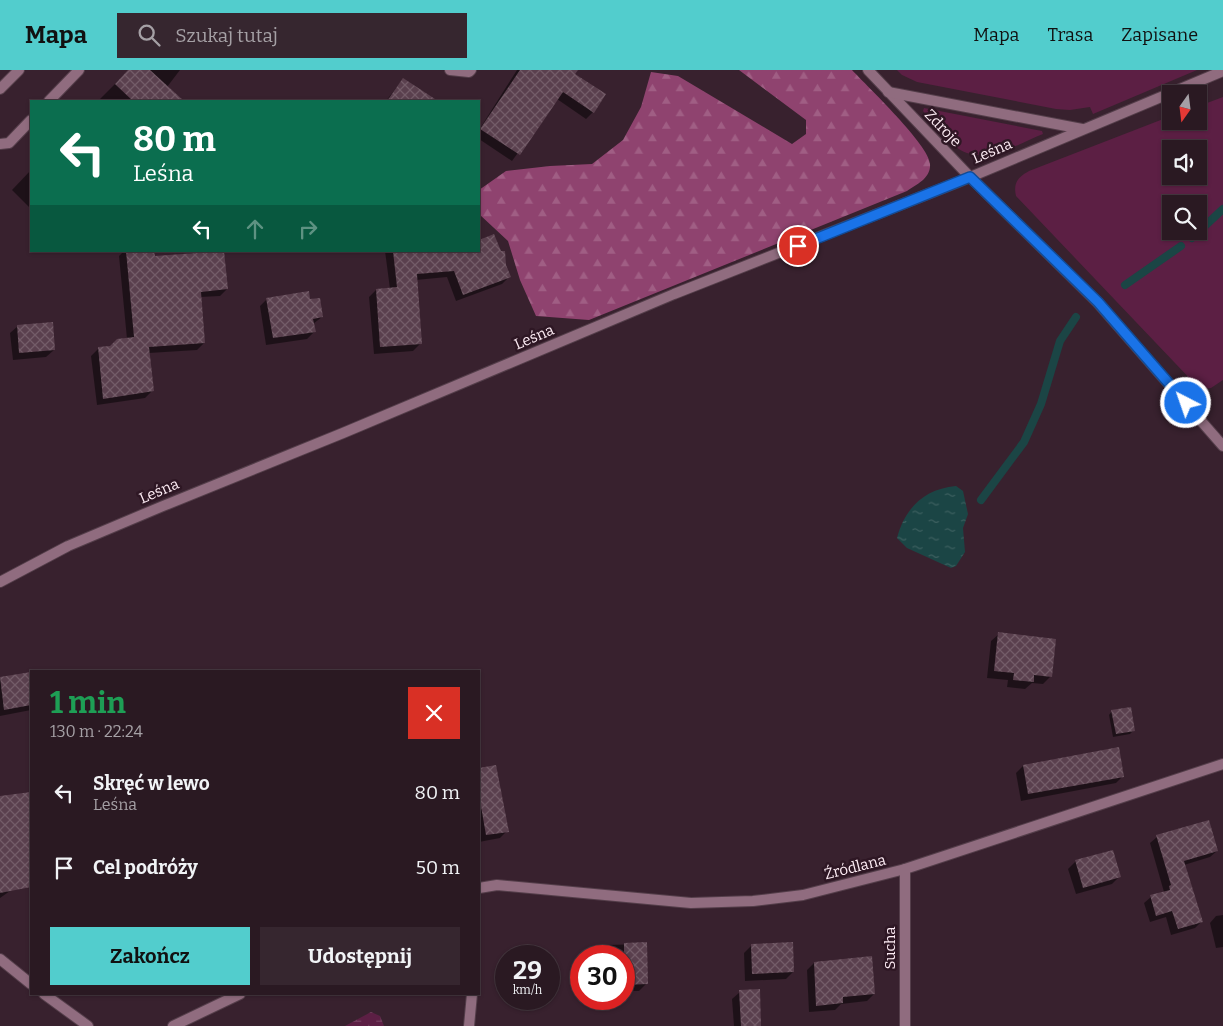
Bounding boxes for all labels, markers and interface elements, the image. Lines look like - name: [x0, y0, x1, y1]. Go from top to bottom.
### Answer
- search box: [117, 13, 467, 58]
- text: Mapa: [25, 21, 87, 49]
- icon: search: [135, 21, 163, 49]
- text: Szukaj tutaj: [175, 24, 278, 47]
- text: Mapa: [973, 24, 1019, 46]
- text: Trasa: [1047, 24, 1093, 46]
- text: Zapisane: [1121, 24, 1198, 46]
- north arrow: [1162, 85, 1208, 130]
- map controls: [1162, 85, 1207, 240]
- street label: Zdroje: [921, 106, 965, 150]
- text: 80 m: [133, 118, 216, 160]
- icon: left: [50, 120, 115, 185]
- street label: Leśna: [969, 135, 1015, 167]
- button: sound: [1162, 140, 1207, 185]
- text: Leśna: [133, 160, 194, 187]
- button: search: [1162, 195, 1207, 240]
- icon: left: [188, 215, 216, 243]
- icon: ahead: [241, 215, 269, 243]
- icon: right: [294, 215, 322, 243]
- pin: [777, 225, 819, 267]
- icon: arrive: [784, 232, 812, 260]
- street label: Leśna: [511, 321, 557, 353]
- position arrow: [1159, 376, 1211, 428]
- street label: Leśna: [136, 475, 182, 507]
- text: 1 min: [50, 685, 126, 721]
- button: close: [408, 687, 460, 739]
- text: 130 m · 22:24: [50, 722, 143, 741]
- text: Skręć w lewo: [93, 772, 210, 795]
- icon: left: [50, 779, 78, 807]
- text: 80 m: [414, 781, 460, 804]
- text: Leśna: [93, 795, 137, 814]
- street label: Źródlana: [822, 851, 888, 883]
- icon: arrive: [50, 854, 78, 882]
- text: Cel podróży: [93, 856, 198, 879]
- text: 50 m: [416, 856, 460, 879]
- street label: Sucha: [881, 926, 899, 970]
- button: Zakończ: [50, 927, 250, 985]
- button: Udostępnij: [260, 927, 460, 985]
- speed limit sign: 30: [570, 945, 635, 1010]
- text: 29: [513, 956, 542, 986]
- text: km/h: [513, 983, 542, 997]

